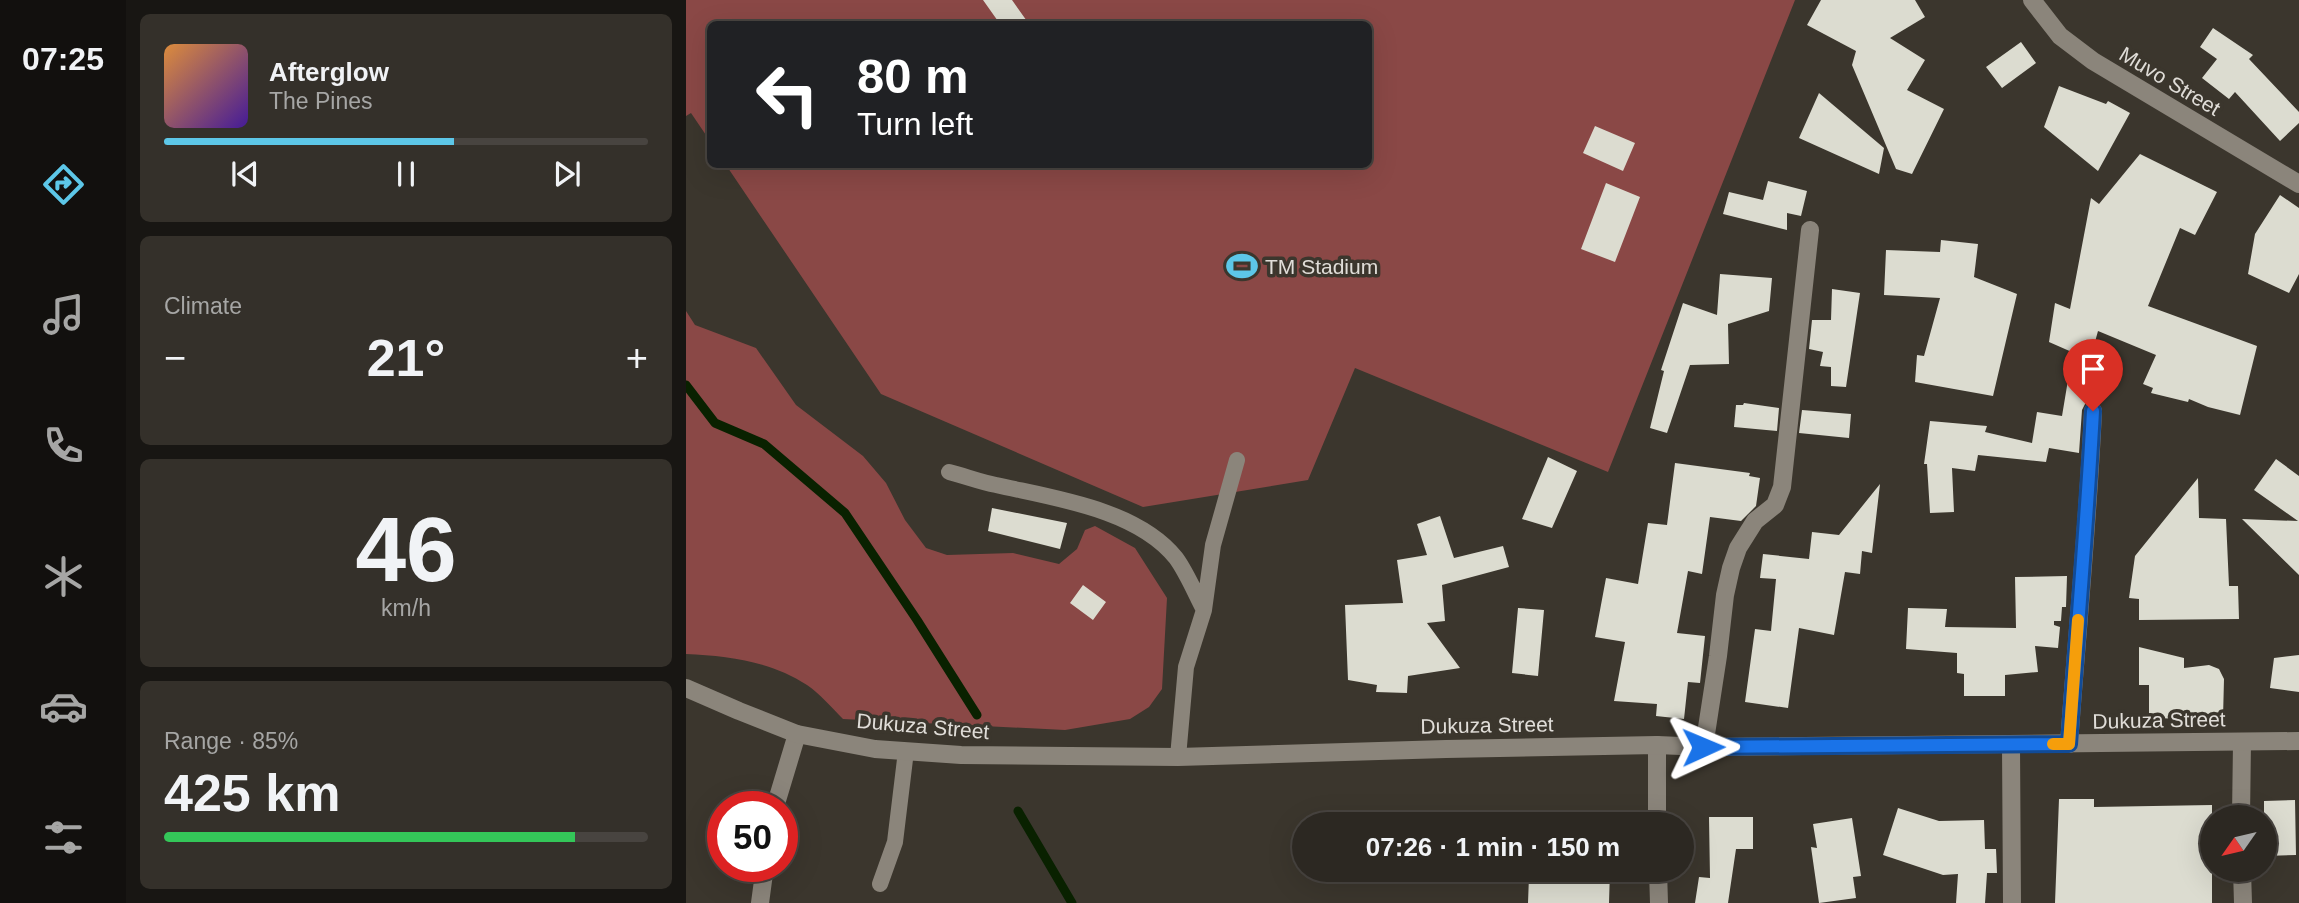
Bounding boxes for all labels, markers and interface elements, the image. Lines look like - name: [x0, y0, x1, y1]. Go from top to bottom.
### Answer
- text: 07:25: [22, 41, 104, 77]
- street label: Muvo Street: [2116, 42, 2225, 120]
- icon: left: [742, 49, 833, 140]
- text: 80 m: [857, 49, 969, 103]
- text: Afterglow: [269, 57, 389, 87]
- text: The Pines: [269, 88, 373, 114]
- text: Turn left: [857, 106, 973, 142]
- icon: previous: [226, 155, 264, 193]
- icon: pause: [387, 155, 425, 193]
- icon: next: [548, 155, 586, 193]
- icon: directions: [39, 160, 88, 209]
- sports icon: TM Stadium: [1225, 249, 1259, 283]
- place label: TM Stadium: [1265, 255, 1378, 278]
- icon: music: [39, 290, 88, 339]
- text: Climate: [164, 293, 242, 319]
- text: 21°: [367, 329, 445, 387]
- text: −: [164, 337, 186, 379]
- text: +: [626, 337, 648, 379]
- pin: [2063, 339, 2123, 411]
- icon: arrive: [2074, 350, 2112, 388]
- icon: phone: [39, 421, 88, 470]
- text: 46: [355, 499, 457, 600]
- icon: climate: [39, 552, 88, 601]
- text: km/h: [381, 595, 431, 621]
- icon: car: [39, 682, 88, 731]
- street label: Dukuza Street: [2092, 707, 2226, 733]
- street label: Dukuza Street: [856, 709, 990, 743]
- position arrow: [1666, 710, 1740, 784]
- street label: Dukuza Street: [1420, 712, 1554, 738]
- text: Range · 85%: [164, 728, 298, 754]
- text: 425 km: [164, 764, 340, 822]
- speed limit sign: 50: [707, 791, 798, 882]
- north arrow: [2200, 805, 2277, 882]
- map controls: [2200, 805, 2277, 882]
- icon: filters: [39, 813, 88, 862]
- text: 07:26 · 1 min · 150 m: [1366, 832, 1620, 862]

